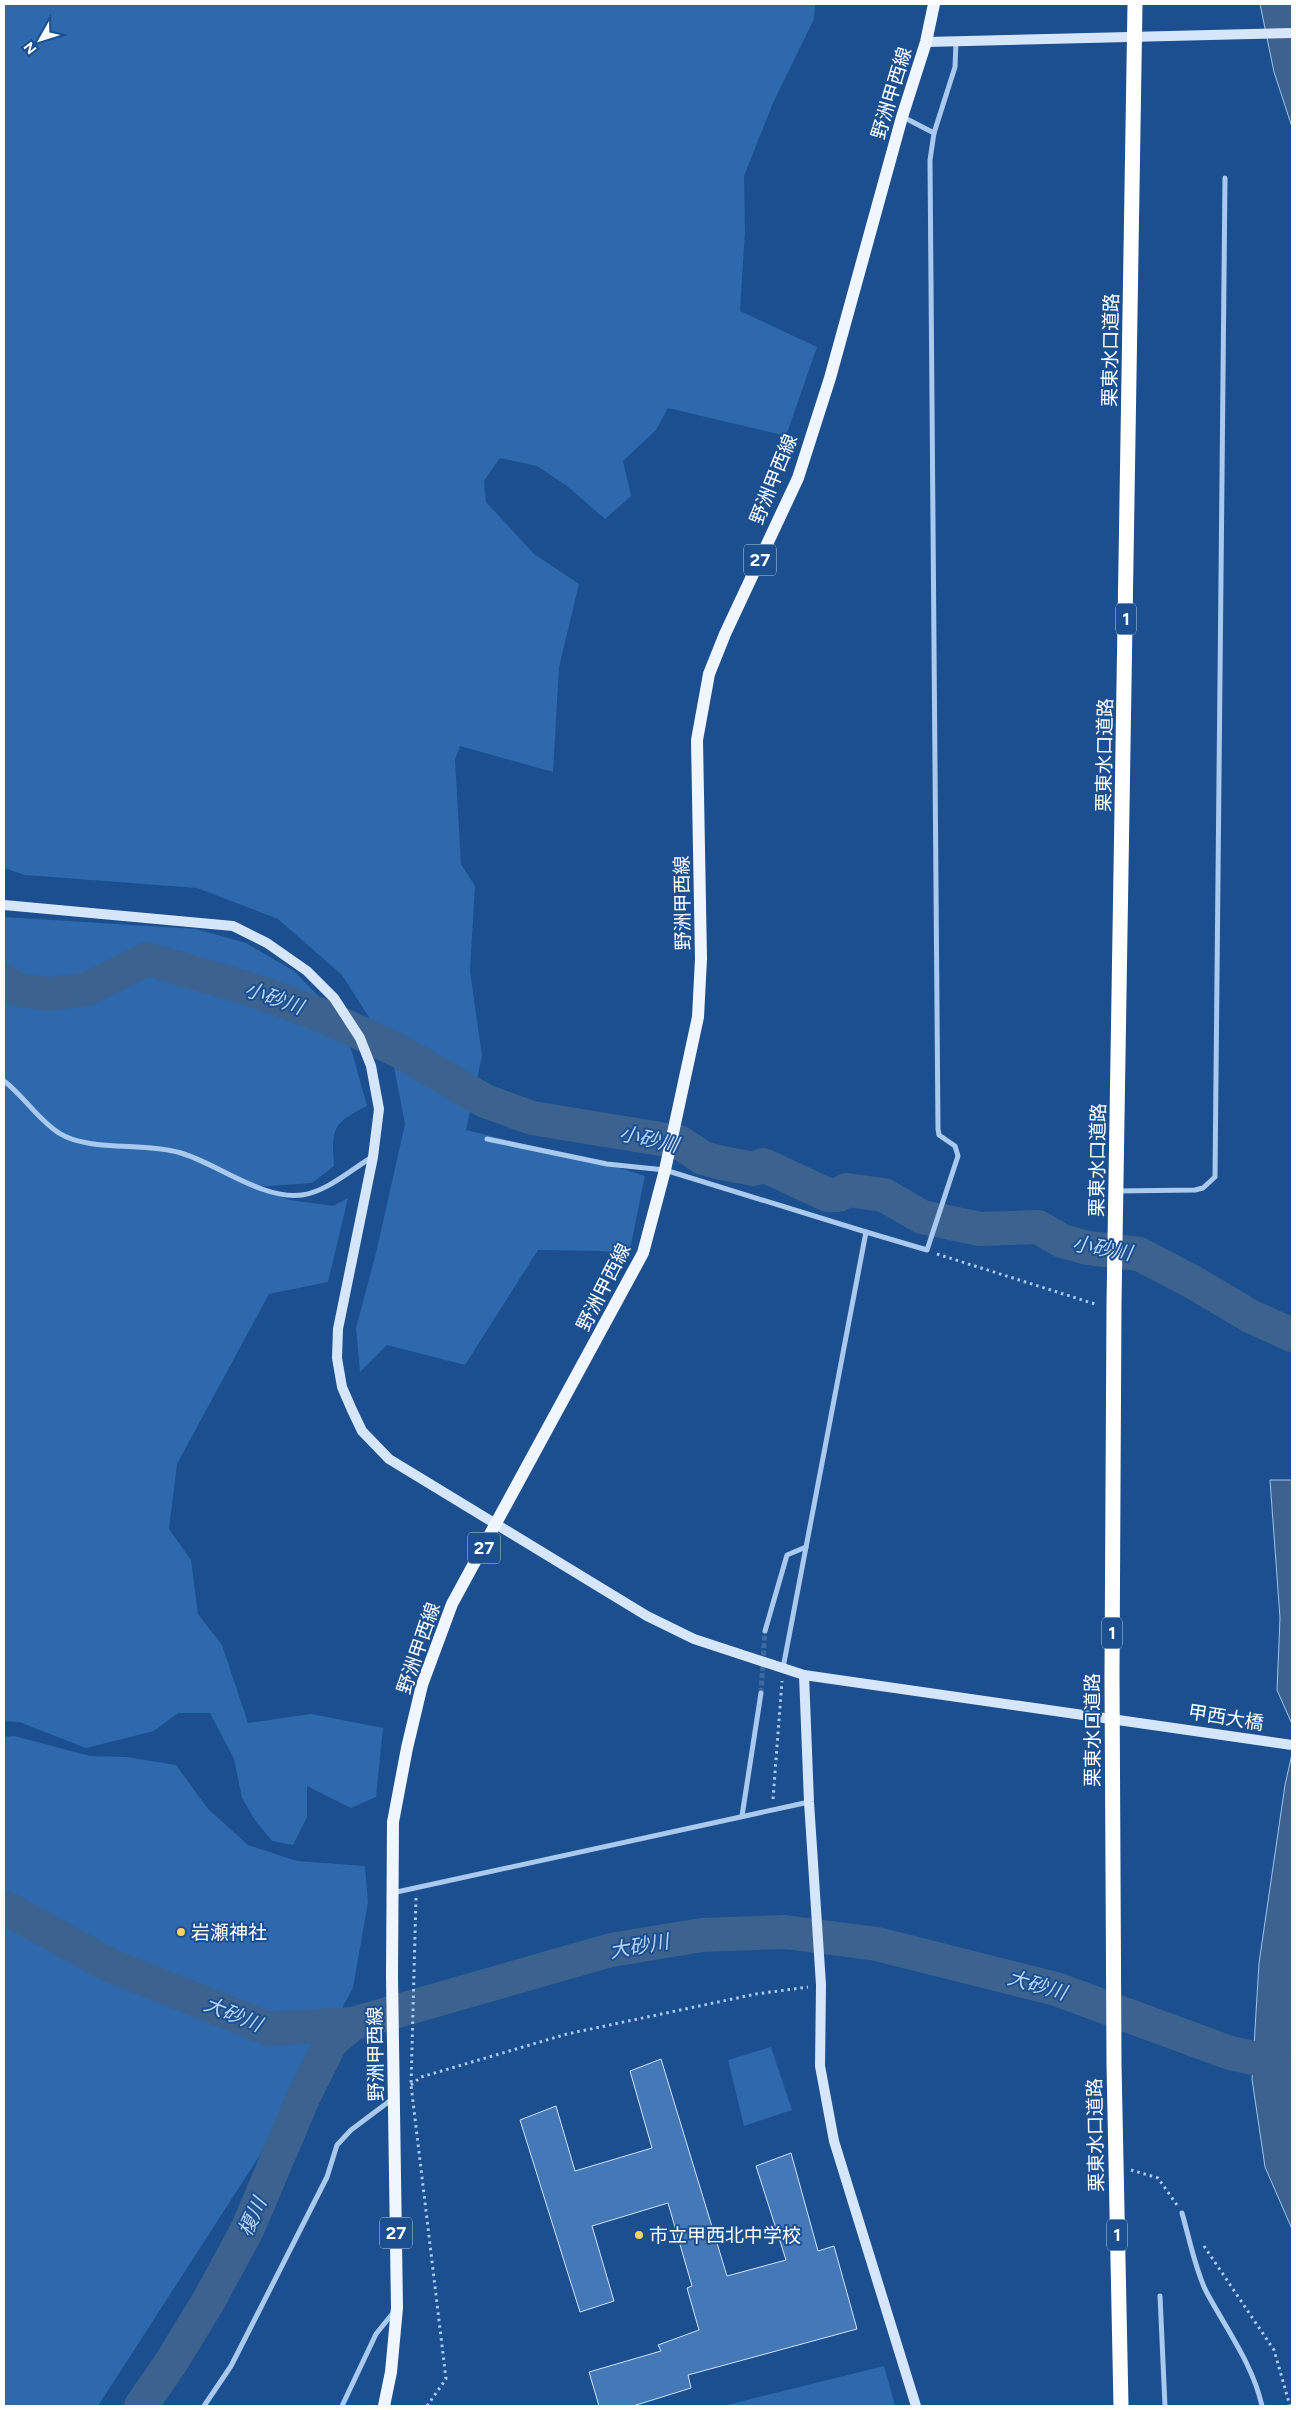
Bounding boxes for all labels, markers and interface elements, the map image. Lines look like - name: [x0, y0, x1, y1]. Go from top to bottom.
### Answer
- north arrow: [15, 15, 65, 65]
- text: N: [20, 38, 40, 57]
- street label: 野洲甲西線: [867, 44, 916, 142]
- street label: 栗東水口道路: [1098, 293, 1123, 407]
- street label: 野洲甲西線: [745, 431, 802, 528]
- road number: 27: [744, 544, 776, 576]
- road number: 1: [1116, 604, 1136, 634]
- street label: 栗東水口道路: [1092, 698, 1117, 812]
- street label: 野洲甲西線: [670, 855, 695, 951]
- water label: 小砂川: [242, 977, 308, 1020]
- street label: 栗東水口道路: [1085, 1103, 1110, 1217]
- water label: 小砂川: [617, 1121, 683, 1157]
- water label: 小砂川: [1070, 1231, 1136, 1265]
- street label: 野洲甲西線: [572, 1240, 635, 1335]
- road number: 27: [468, 1532, 500, 1564]
- street label: 野洲甲西線: [392, 1599, 445, 1697]
- road number: 1: [1102, 1618, 1122, 1649]
- street label: 栗東水口道路: [1081, 1673, 1104, 1787]
- street label: 甲西大橋: [1187, 1700, 1265, 1735]
- place label: 岩瀬神社: [191, 1921, 267, 1944]
- marker: 岩瀬神社: [175, 1926, 187, 1938]
- water label: 大砂川: [607, 1929, 673, 1963]
- water label: 大砂川: [1005, 1965, 1071, 2005]
- water label: 大砂川: [201, 1992, 267, 2037]
- street label: 野洲甲西線: [363, 2006, 388, 2102]
- street label: 栗東水口道路: [1083, 2078, 1108, 2192]
- water label: 榎川: [233, 2192, 272, 2240]
- road number: 27: [380, 2218, 412, 2248]
- road number: 1: [1107, 2220, 1127, 2250]
- place label: 市立甲西北中学校: [649, 2224, 801, 2247]
- marker: 市立甲西北中学校: [633, 2229, 645, 2241]

